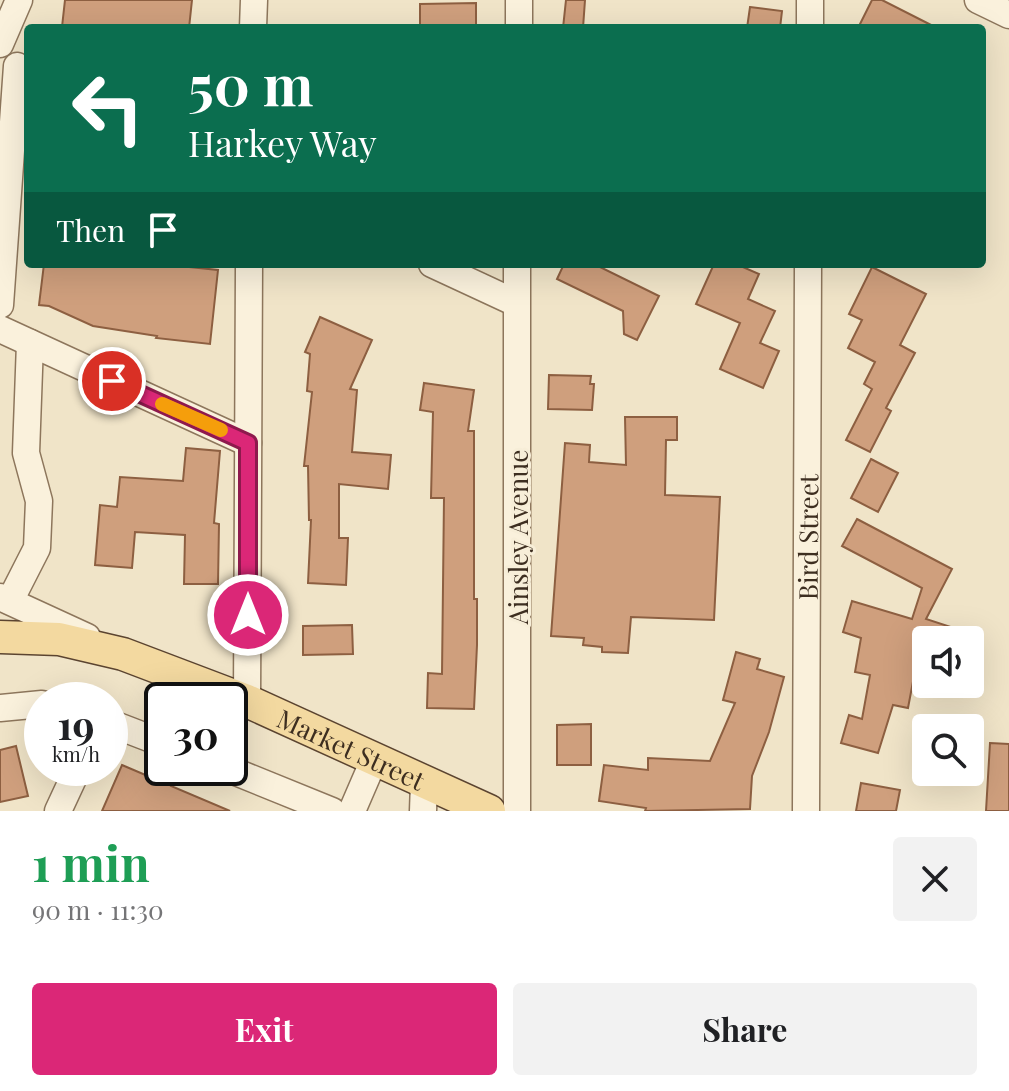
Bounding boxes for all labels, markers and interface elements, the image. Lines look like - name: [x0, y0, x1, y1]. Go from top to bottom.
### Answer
- text: 50 m: [188, 46, 314, 121]
- icon: left: [56, 56, 160, 160]
- text: Harkey Way: [188, 118, 377, 166]
- icon: arrive: [141, 208, 185, 252]
- text: Then: [56, 210, 125, 250]
- pin: [78, 347, 146, 415]
- icon: arrive: [90, 359, 134, 403]
- street label: Ainsley Avenue: [500, 449, 535, 626]
- street label: Bird Street: [789, 473, 825, 600]
- position arrow: [206, 573, 290, 657]
- map controls: [912, 626, 984, 786]
- button: sound: [912, 626, 984, 698]
- speed limit sign: 30: [144, 682, 248, 786]
- text: 19: [57, 697, 95, 750]
- street label: Market Street: [272, 700, 431, 797]
- button: search: [912, 714, 984, 786]
- text: km/h: [52, 740, 100, 767]
- text: 1 min: [32, 830, 150, 894]
- button: close: [893, 837, 977, 921]
- text: 90 m · 11:30: [32, 892, 164, 927]
- button: Exit: [32, 983, 497, 1075]
- button: Share: [513, 983, 977, 1075]

